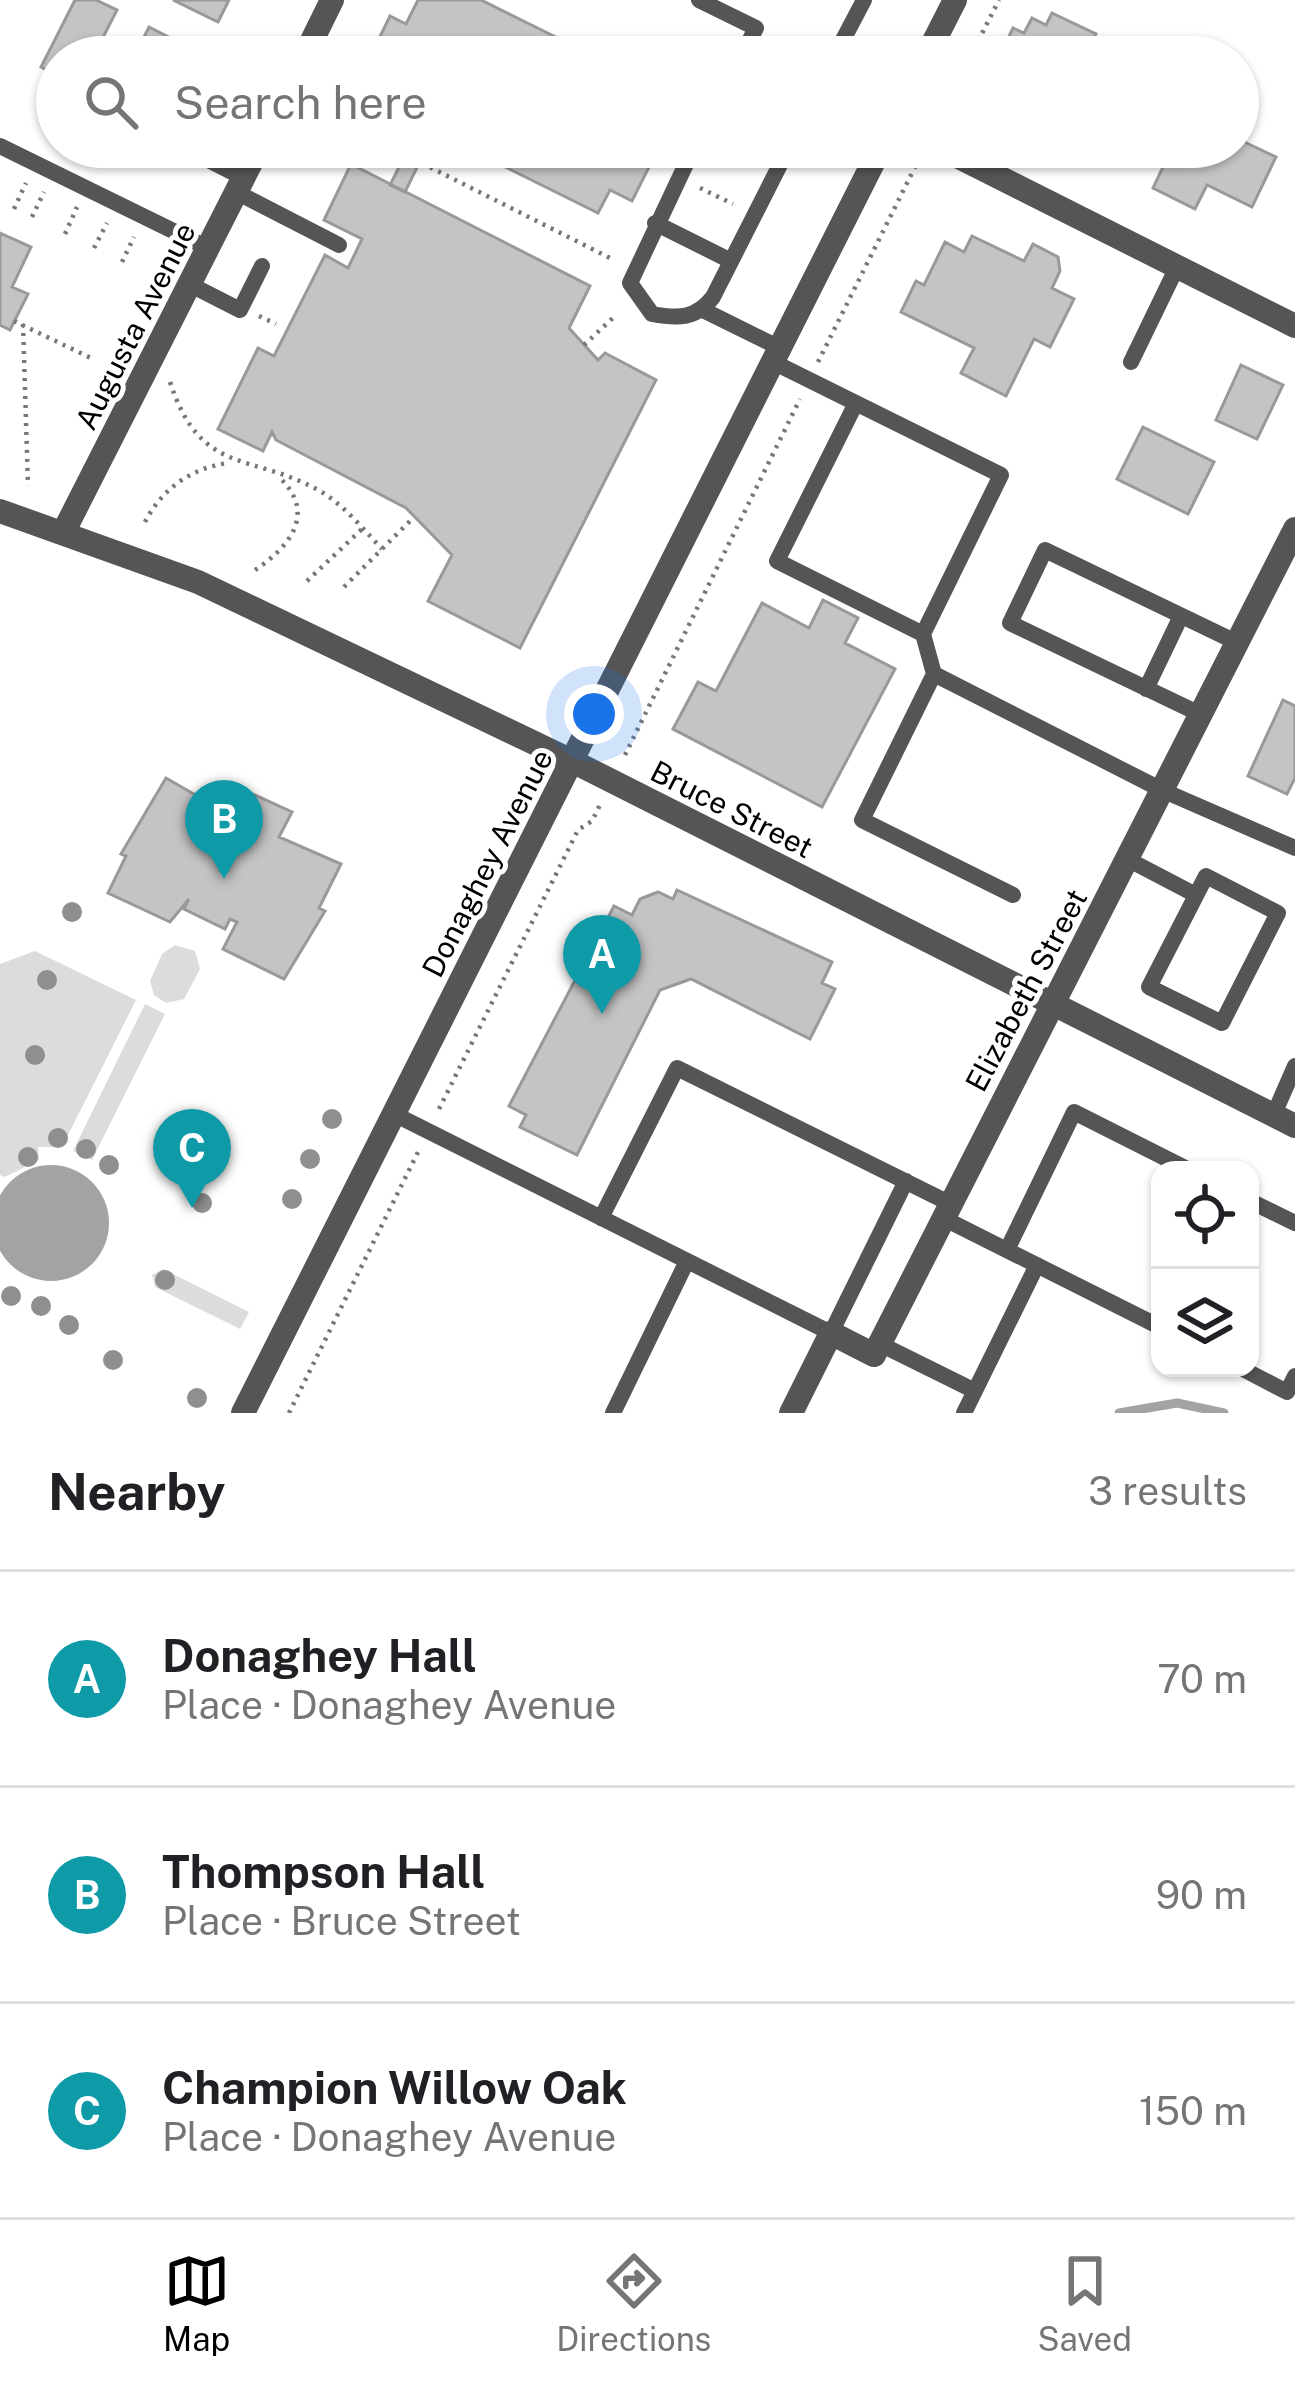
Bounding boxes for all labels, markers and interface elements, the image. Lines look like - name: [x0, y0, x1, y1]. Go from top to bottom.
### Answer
- search box: [36, 36, 1259, 168]
- icon: search: [78, 69, 144, 135]
- text: Search here: [174, 76, 427, 129]
- street label: Augusta Avenue: [67, 217, 203, 435]
- your location: [564, 684, 624, 744]
- street label: Donaghey Avenue: [414, 743, 560, 983]
- street label: Bruce Street: [645, 753, 819, 865]
- pin: B: [185, 780, 263, 879]
- street label: Elizabeth Street: [958, 883, 1094, 1097]
- pin: A: [563, 915, 641, 1014]
- pin: C: [153, 1109, 231, 1208]
- map controls: [1151, 1161, 1259, 1377]
- button: locate: [1151, 1161, 1259, 1269]
- button: layers: [1151, 1269, 1259, 1377]
- text: Nearby: [48, 1462, 225, 1521]
- text: 3 results: [1088, 1468, 1247, 1514]
- text: Donaghey Hall: [162, 1629, 477, 1682]
- text: A: [73, 1656, 101, 1702]
- text: 70 m: [1157, 1656, 1247, 1702]
- text: Place · Donaghey Avenue: [162, 1682, 616, 1728]
- text: Thompson Hall: [162, 1845, 485, 1898]
- text: B: [74, 1872, 100, 1918]
- text: 90 m: [1156, 1872, 1247, 1918]
- text: Place · Bruce Street: [162, 1898, 521, 1944]
- text: Champion Willow Oak: [162, 2061, 627, 2114]
- text: C: [73, 2088, 101, 2134]
- text: 150 m: [1139, 2088, 1247, 2134]
- text: Place · Donaghey Avenue: [162, 2114, 616, 2160]
- tab: Map: [163, 2248, 230, 2358]
- tab: Directions: [556, 2248, 711, 2358]
- tab: Saved: [1038, 2248, 1132, 2358]

